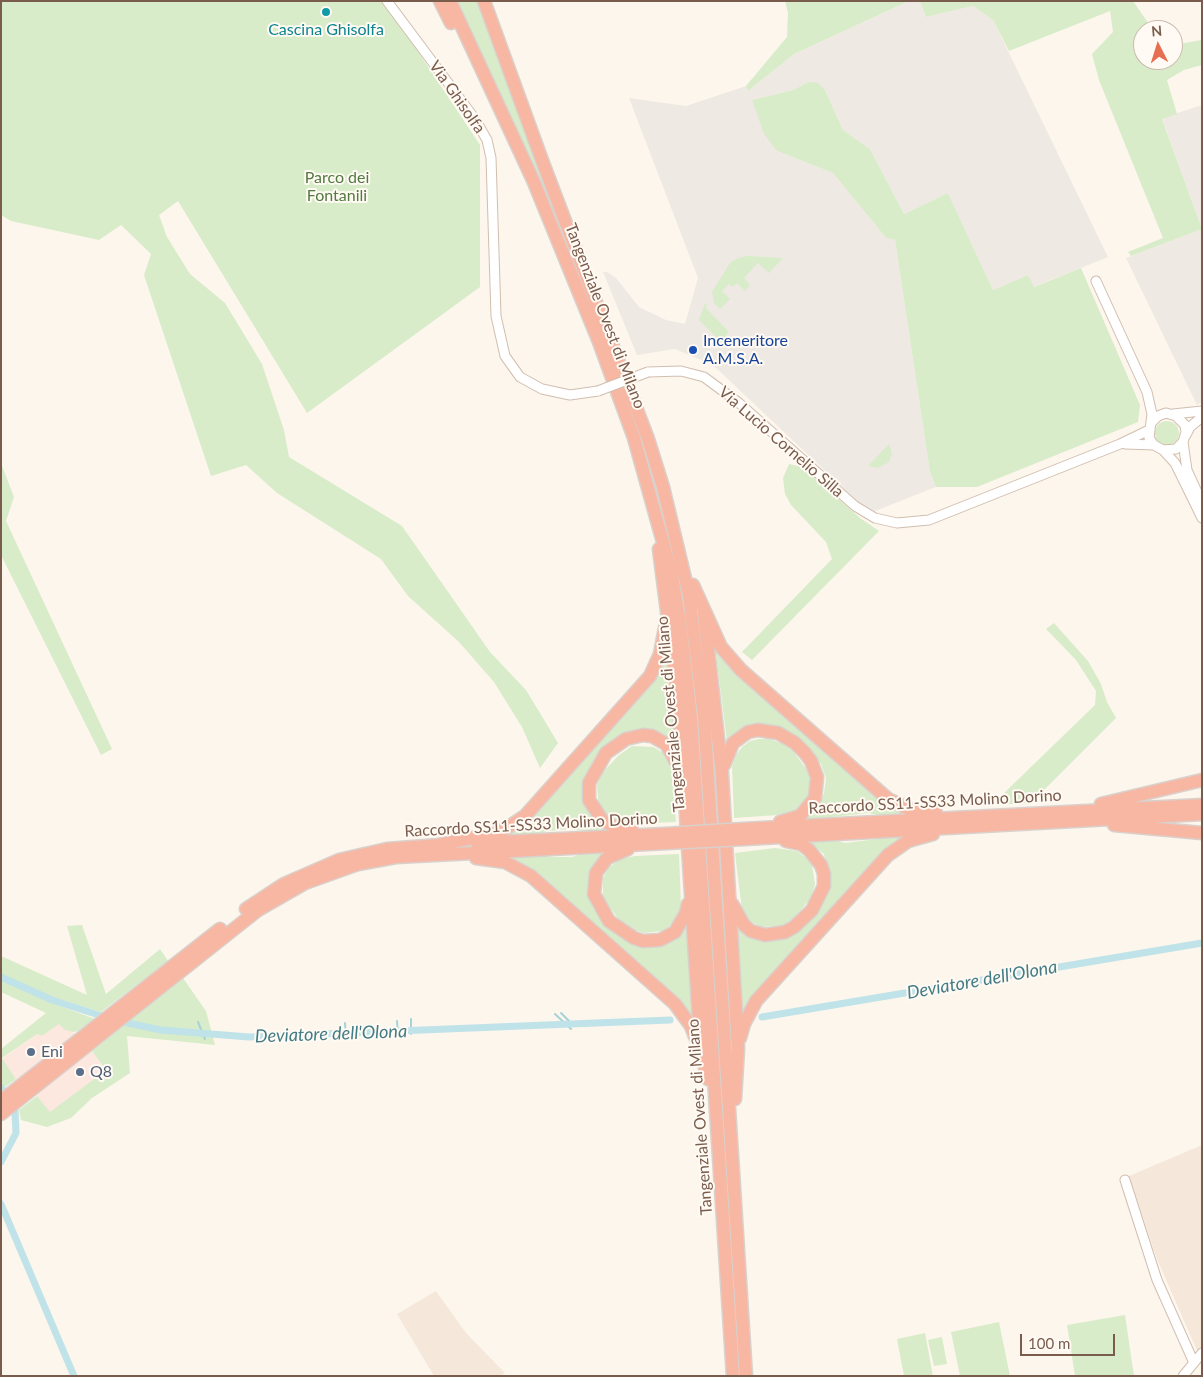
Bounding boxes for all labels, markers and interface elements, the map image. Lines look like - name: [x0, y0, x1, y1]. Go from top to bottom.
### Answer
- marker: Cascina Ghisolfa: [320, 6, 332, 18]
- place label: Cascina Ghisolfa: [268, 20, 384, 40]
- north arrow: [1133, 20, 1183, 70]
- text: N: [1151, 22, 1163, 39]
- street label: Via Ghisolfa: [425, 57, 489, 137]
- park label: Parco dei Fontanili: [305, 168, 369, 206]
- street label: Tangenziale Ovest di Milano: [561, 221, 649, 411]
- place label: Inceneritore A.M.S.A.: [703, 331, 788, 369]
- marker: Inceneritore A.M.S.A.: [687, 344, 699, 356]
- street label: Via Lucio Cornelio Silla: [714, 382, 848, 502]
- street label: Tangenziale Ovest di Milano: [653, 615, 689, 813]
- street label: Raccordo SS11-SS33 Molino Dorino: [808, 786, 1062, 818]
- street label: Raccordo SS11-SS33 Molino Dorino: [404, 809, 658, 841]
- water label: Deviatore dell'Olona: [905, 956, 1059, 1004]
- street label: Tangenziale Ovest di Milano: [684, 1018, 716, 1216]
- water label: Deviatore dell'Olona: [254, 1021, 408, 1047]
- place label: Eni: [41, 1042, 63, 1062]
- marker: Eni: [25, 1046, 37, 1058]
- place label: Q8: [90, 1062, 112, 1082]
- marker: Q8: [74, 1066, 86, 1078]
- scale bar: [1023, 1324, 1118, 1356]
- text: 100 m: [1028, 1334, 1070, 1352]

